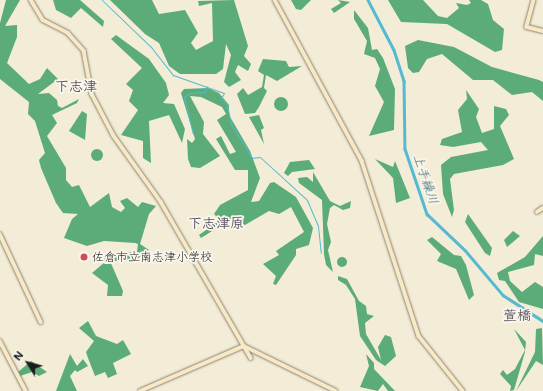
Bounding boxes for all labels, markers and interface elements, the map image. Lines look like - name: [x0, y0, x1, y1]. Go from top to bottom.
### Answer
- district label: 下志津: [55, 78, 97, 94]
- water label: 上手繰川: [410, 152, 442, 206]
- district label: 下志津原: [188, 215, 244, 231]
- place label: 佐倉市立南志津小学校: [92, 250, 212, 264]
- marker: 佐倉市立南志津小学校: [79, 252, 89, 262]
- district label: 萱橋: [503, 307, 531, 323]
- north arrow: [8, 343, 48, 383]
- text: N: [10, 348, 27, 363]

